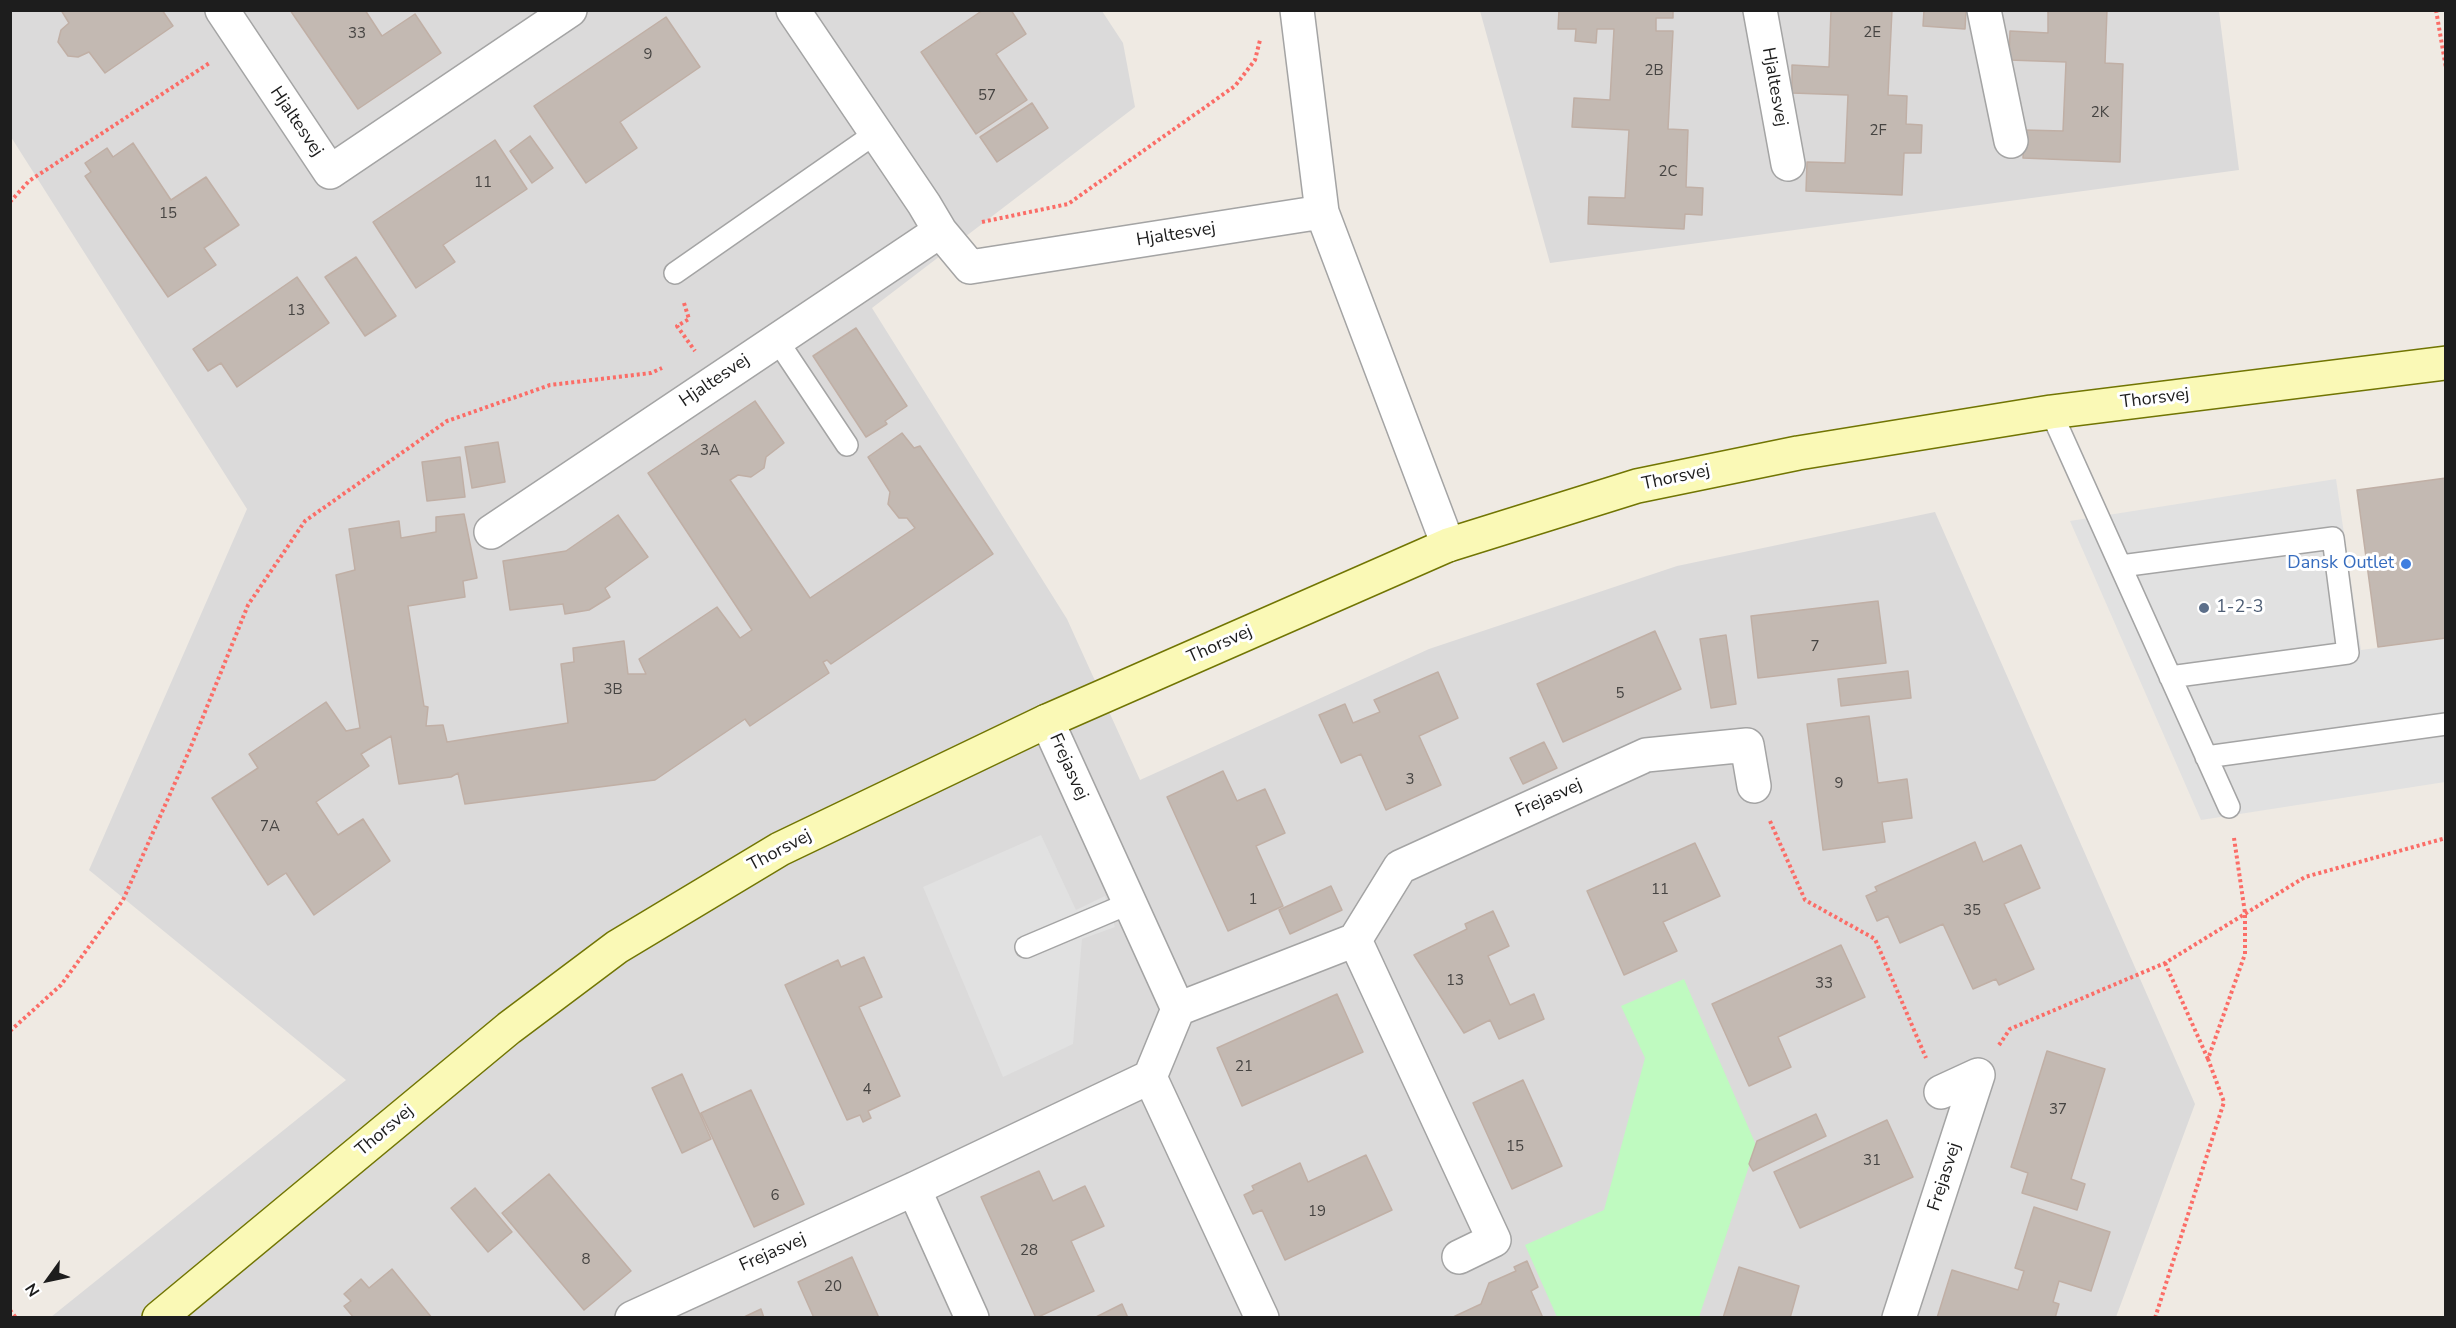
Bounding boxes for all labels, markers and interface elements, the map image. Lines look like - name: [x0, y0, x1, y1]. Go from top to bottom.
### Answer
- house number: 2E: [1863, 24, 1881, 42]
- house number: 33: [348, 25, 366, 43]
- house number: 9: [644, 46, 652, 64]
- street label: Hjaltesvej: [1756, 46, 1792, 128]
- house number: 2B: [1644, 62, 1664, 80]
- street label: Hjaltesvej: [265, 83, 327, 161]
- house number: 57: [978, 87, 996, 105]
- house number: 2K: [2091, 104, 2109, 122]
- house number: 2F: [1869, 122, 1887, 140]
- house number: 2C: [1658, 163, 1678, 181]
- house number: 11: [474, 174, 492, 192]
- house number: 15: [159, 205, 177, 223]
- street label: Hjaltesvej: [1135, 218, 1217, 252]
- house number: 13: [287, 302, 305, 320]
- street label: Hjaltesvej: [676, 350, 754, 412]
- street label: Thorsvej: [2120, 384, 2190, 414]
- house number: 3A: [700, 442, 720, 460]
- street label: Thorsvej: [1640, 460, 1712, 496]
- place label: Dansk Outlet: [2287, 553, 2394, 575]
- marker: Dansk Outlet: [2399, 557, 2413, 571]
- place label: 1-2-3: [2216, 597, 2264, 619]
- marker: 1-2-3: [2197, 601, 2211, 615]
- street label: Thorsvej: [1184, 621, 1256, 669]
- house number: 7: [1811, 638, 1819, 656]
- house number: 3B: [603, 681, 623, 699]
- house number: 5: [1616, 685, 1624, 703]
- street label: Frejasvej: [1044, 730, 1092, 804]
- house number: 3: [1406, 771, 1414, 789]
- street label: Frejasvej: [1512, 775, 1586, 823]
- house number: 9: [1835, 775, 1843, 793]
- house number: 7A: [260, 818, 280, 836]
- street label: Thorsvej: [745, 825, 815, 877]
- house number: 11: [1651, 881, 1669, 899]
- house number: 1: [1249, 891, 1257, 909]
- house number: 35: [1963, 902, 1981, 920]
- house number: 13: [1446, 972, 1464, 990]
- house number: 33: [1815, 975, 1833, 993]
- house number: 21: [1235, 1058, 1253, 1076]
- house number: 4: [863, 1081, 871, 1099]
- street label: Thorsvej: [352, 1101, 418, 1161]
- house number: 37: [2049, 1101, 2067, 1119]
- house number: 15: [1506, 1138, 1524, 1156]
- street label: Frejasvej: [1924, 1140, 1966, 1214]
- house number: 31: [1863, 1152, 1881, 1170]
- house number: 6: [771, 1187, 779, 1205]
- house number: 19: [1308, 1203, 1326, 1221]
- street label: Frejasvej: [736, 1229, 810, 1277]
- house number: 28: [1020, 1242, 1038, 1260]
- north arrow: [18, 1250, 78, 1310]
- house number: 8: [582, 1251, 590, 1269]
- house number: 20: [824, 1278, 842, 1296]
- text: N: [20, 1279, 45, 1301]

